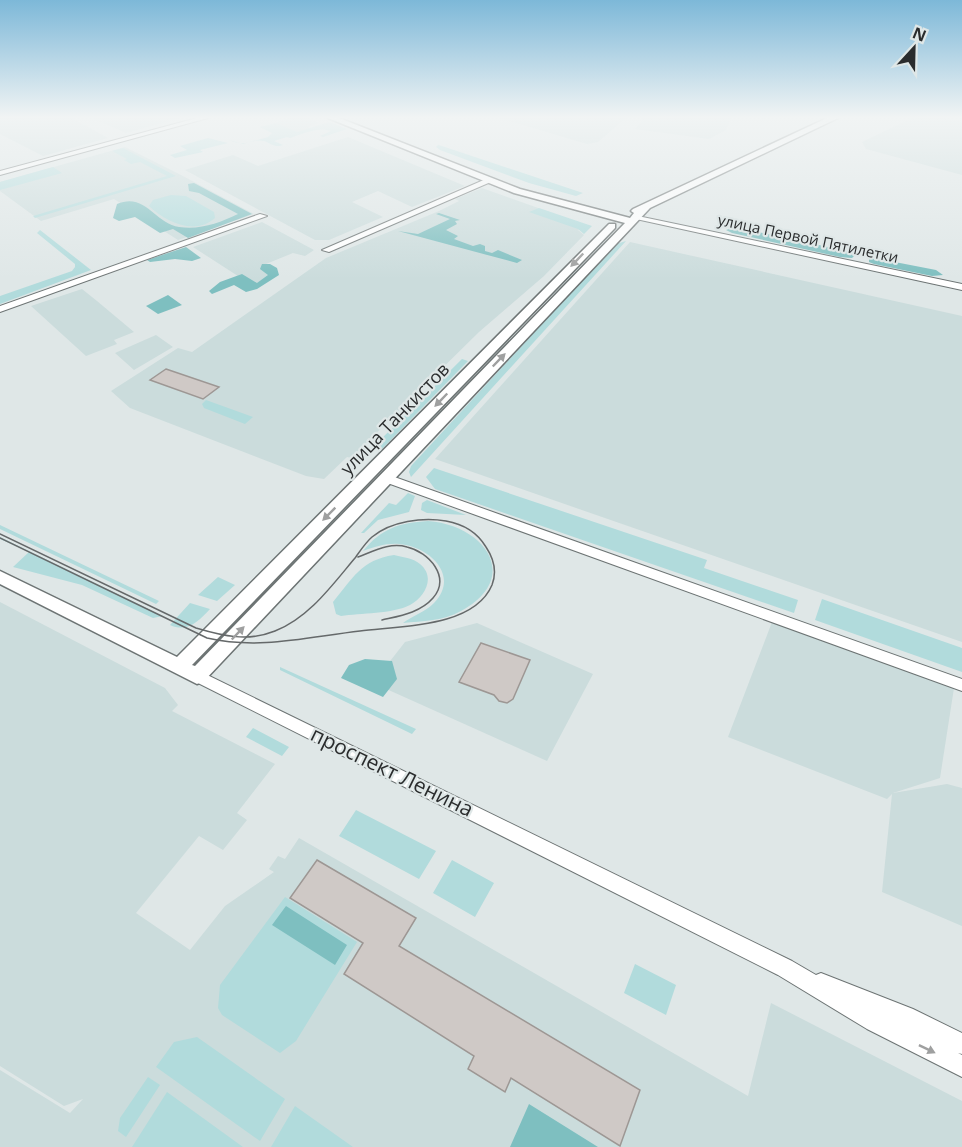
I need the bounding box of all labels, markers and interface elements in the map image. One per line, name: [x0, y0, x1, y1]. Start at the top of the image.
north arrow: [884, 18, 944, 78]
text: N: [909, 21, 930, 47]
street label: улица Первой Пятилетки: [716, 209, 900, 267]
one-way arrow: [570, 253, 584, 268]
one-way arrow: [492, 352, 506, 367]
street label: улица Танкистов: [335, 357, 454, 480]
one-way arrow: [434, 392, 448, 407]
one-way arrow: [322, 506, 336, 521]
one-way arrow: [230, 627, 244, 641]
street label: проспект Ленина: [306, 720, 478, 823]
one-way arrow: [918, 1044, 935, 1054]

